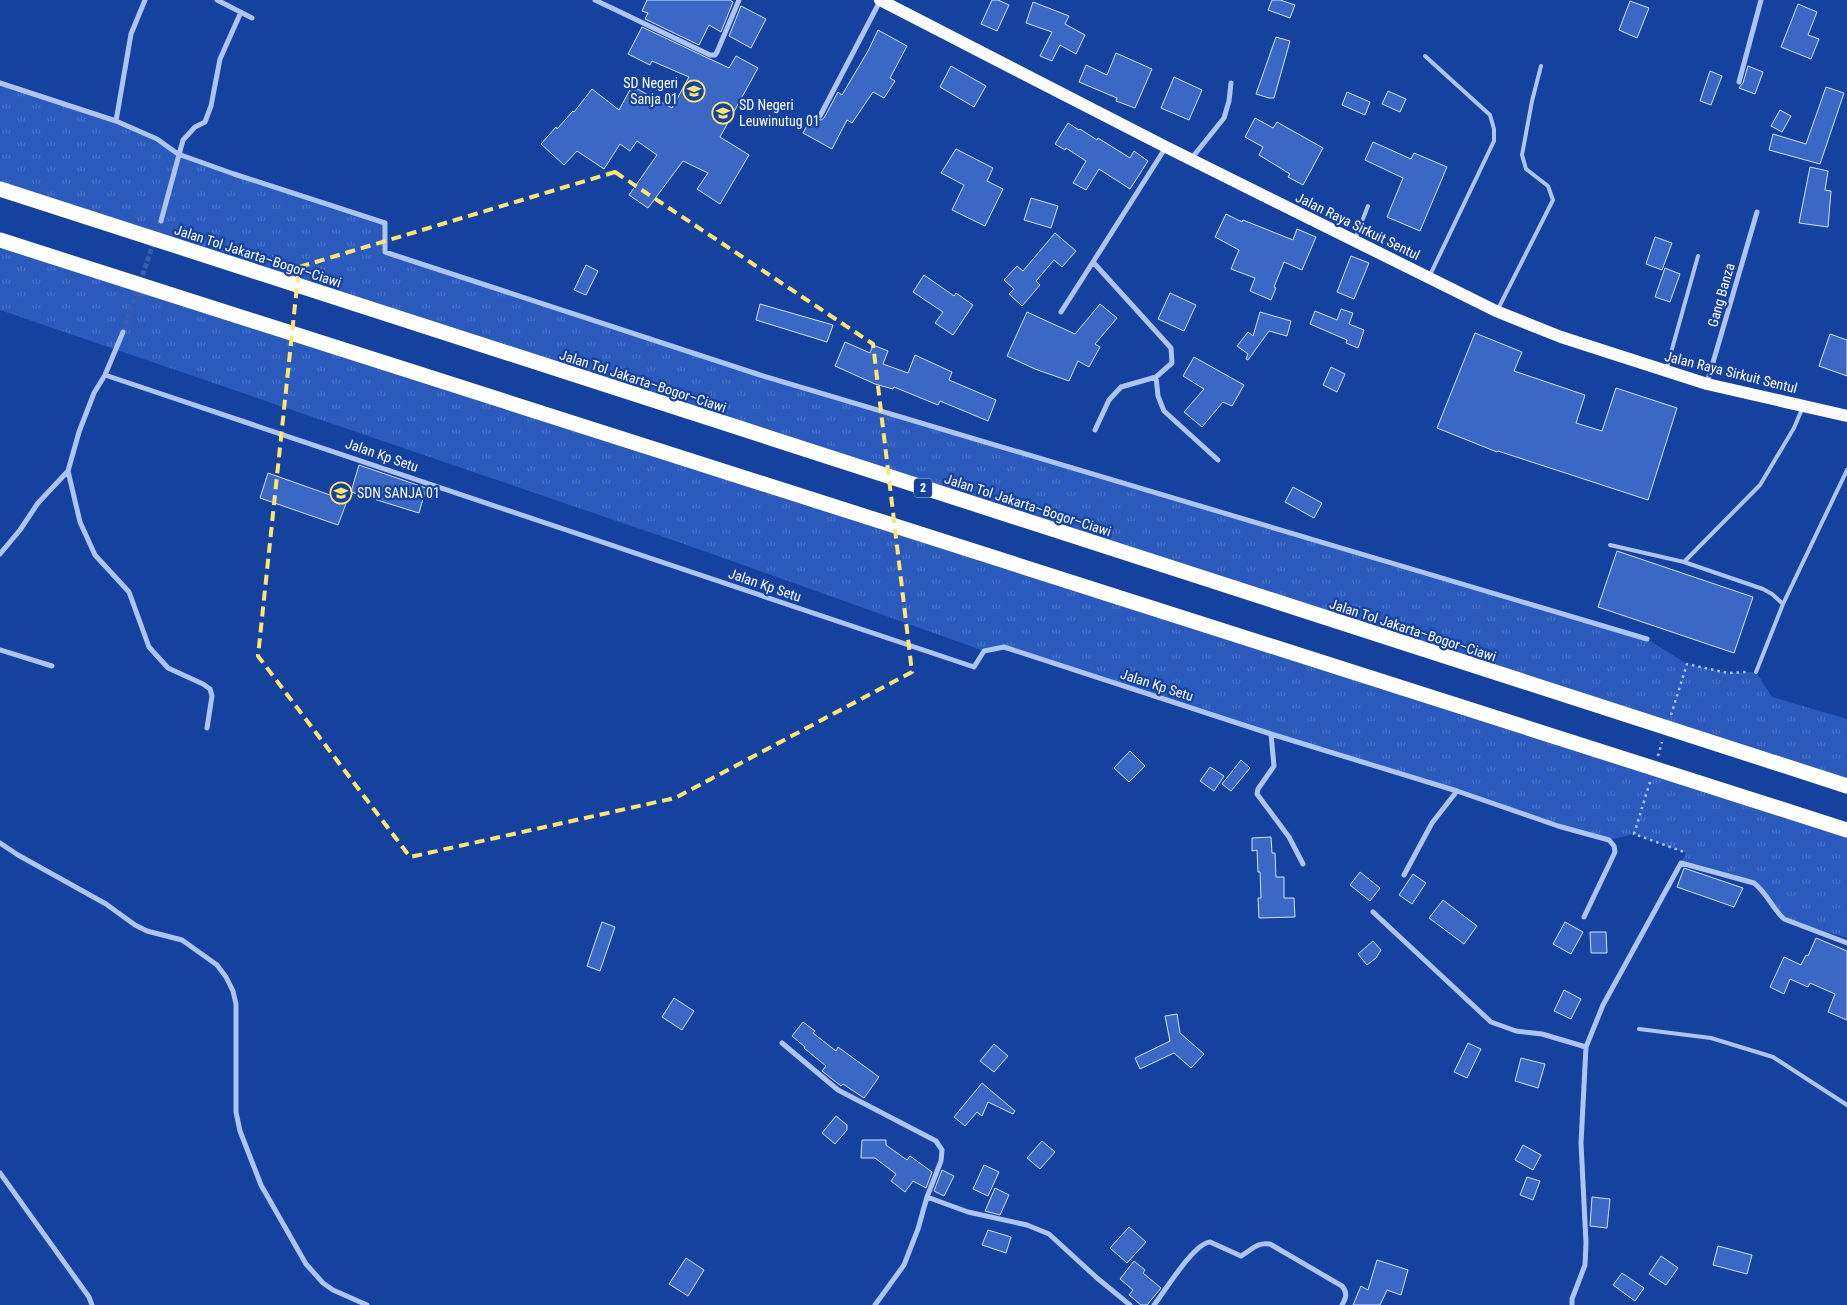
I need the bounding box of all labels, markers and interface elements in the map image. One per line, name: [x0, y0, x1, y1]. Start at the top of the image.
place label: SD Negeri Sanja 01: [623, 75, 678, 107]
school or university icon: SD Negeri Sanja 01: [682, 79, 706, 103]
place label: SD Negeri Leuwinutug 01: [739, 97, 820, 129]
school or university icon: SD Negeri Leuwinutug 01: [711, 101, 735, 125]
street label: Jalan Raya Sirkuit Sentul: [1293, 189, 1423, 263]
street label: Jalan Tol Jakarta–Bogor–Ciawi: [173, 221, 343, 291]
street label: Gang Banza: [1704, 261, 1738, 329]
street label: Jalan Tol Jakarta–Bogor–Ciawi: [558, 346, 728, 416]
street label: Jalan Raya Sirkuit Sentul: [1663, 348, 1799, 396]
street label: Jalan Kp Setu: [344, 435, 420, 475]
street label: Jalan Tol Jakarta–Bogor–Ciawi: [943, 470, 1113, 540]
road number: 2: [914, 478, 932, 498]
school or university icon: SDN SANJA 01: [329, 481, 353, 505]
place label: SDN SANJA 01: [357, 485, 440, 501]
street label: Jalan Kp Setu: [727, 565, 803, 605]
street label: Jalan Tol Jakarta–Bogor–Ciawi: [1328, 595, 1498, 665]
street label: Jalan Kp Setu: [1119, 666, 1195, 704]

